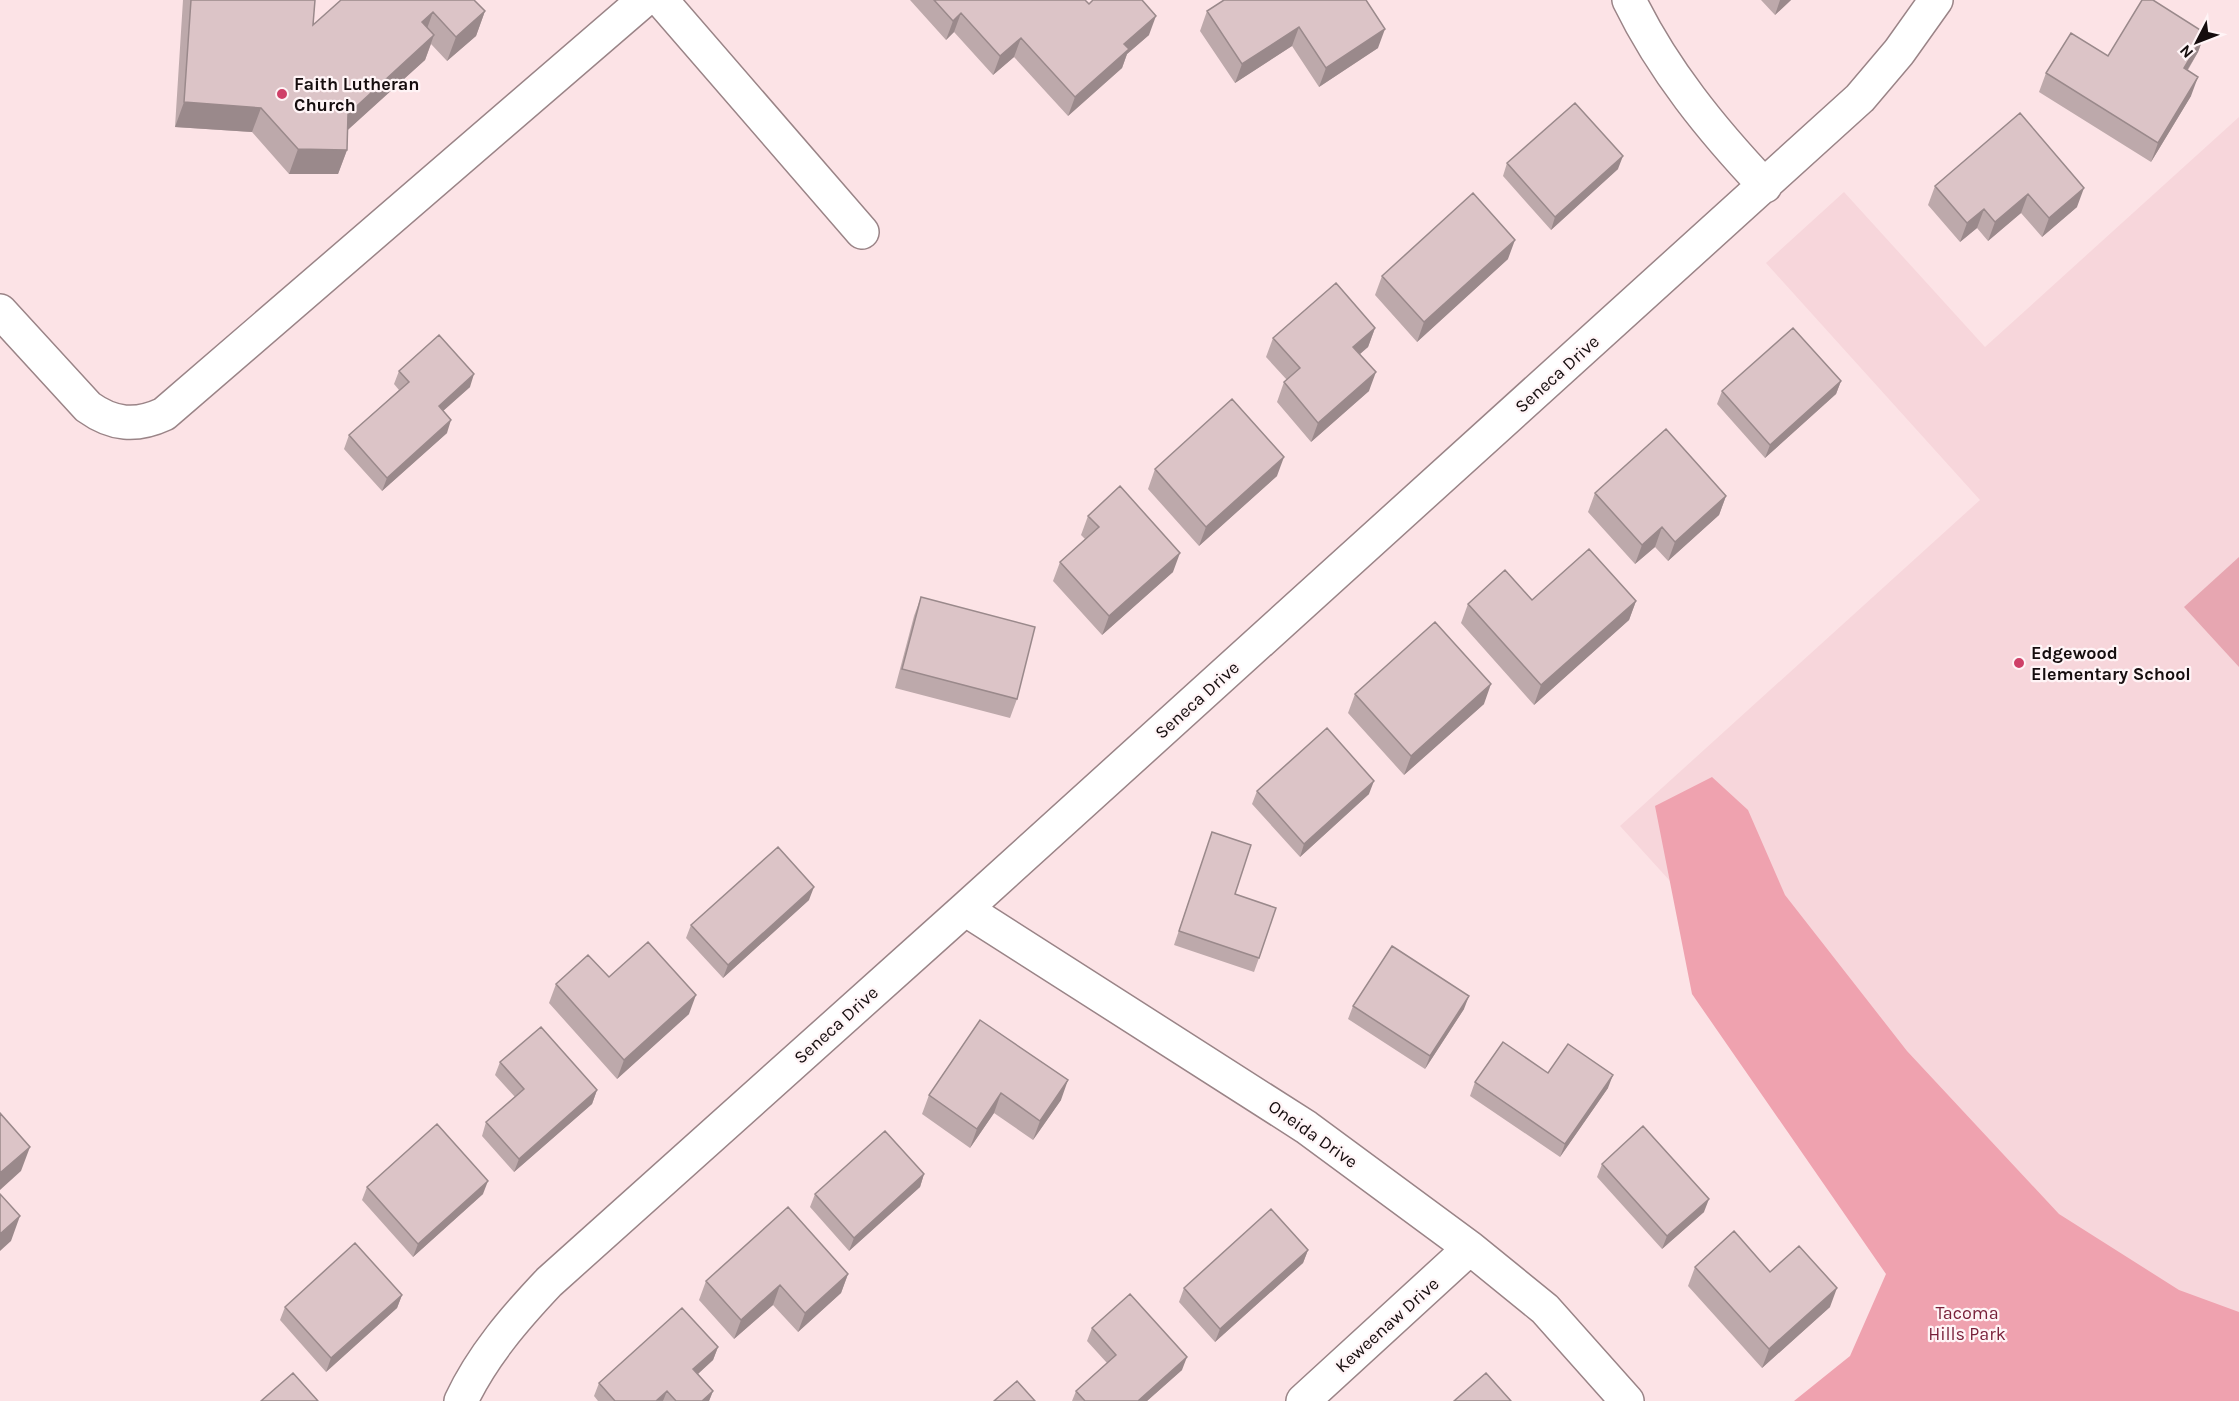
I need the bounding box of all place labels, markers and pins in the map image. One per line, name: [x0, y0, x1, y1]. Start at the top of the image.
place label: Faith Lutheran Church: [294, 73, 420, 116]
marker: Faith Lutheran Church: [275, 87, 289, 101]
place label: Edgewood Elementary School: [2031, 642, 2191, 685]
marker: Edgewood Elementary School: [2012, 656, 2026, 670]

